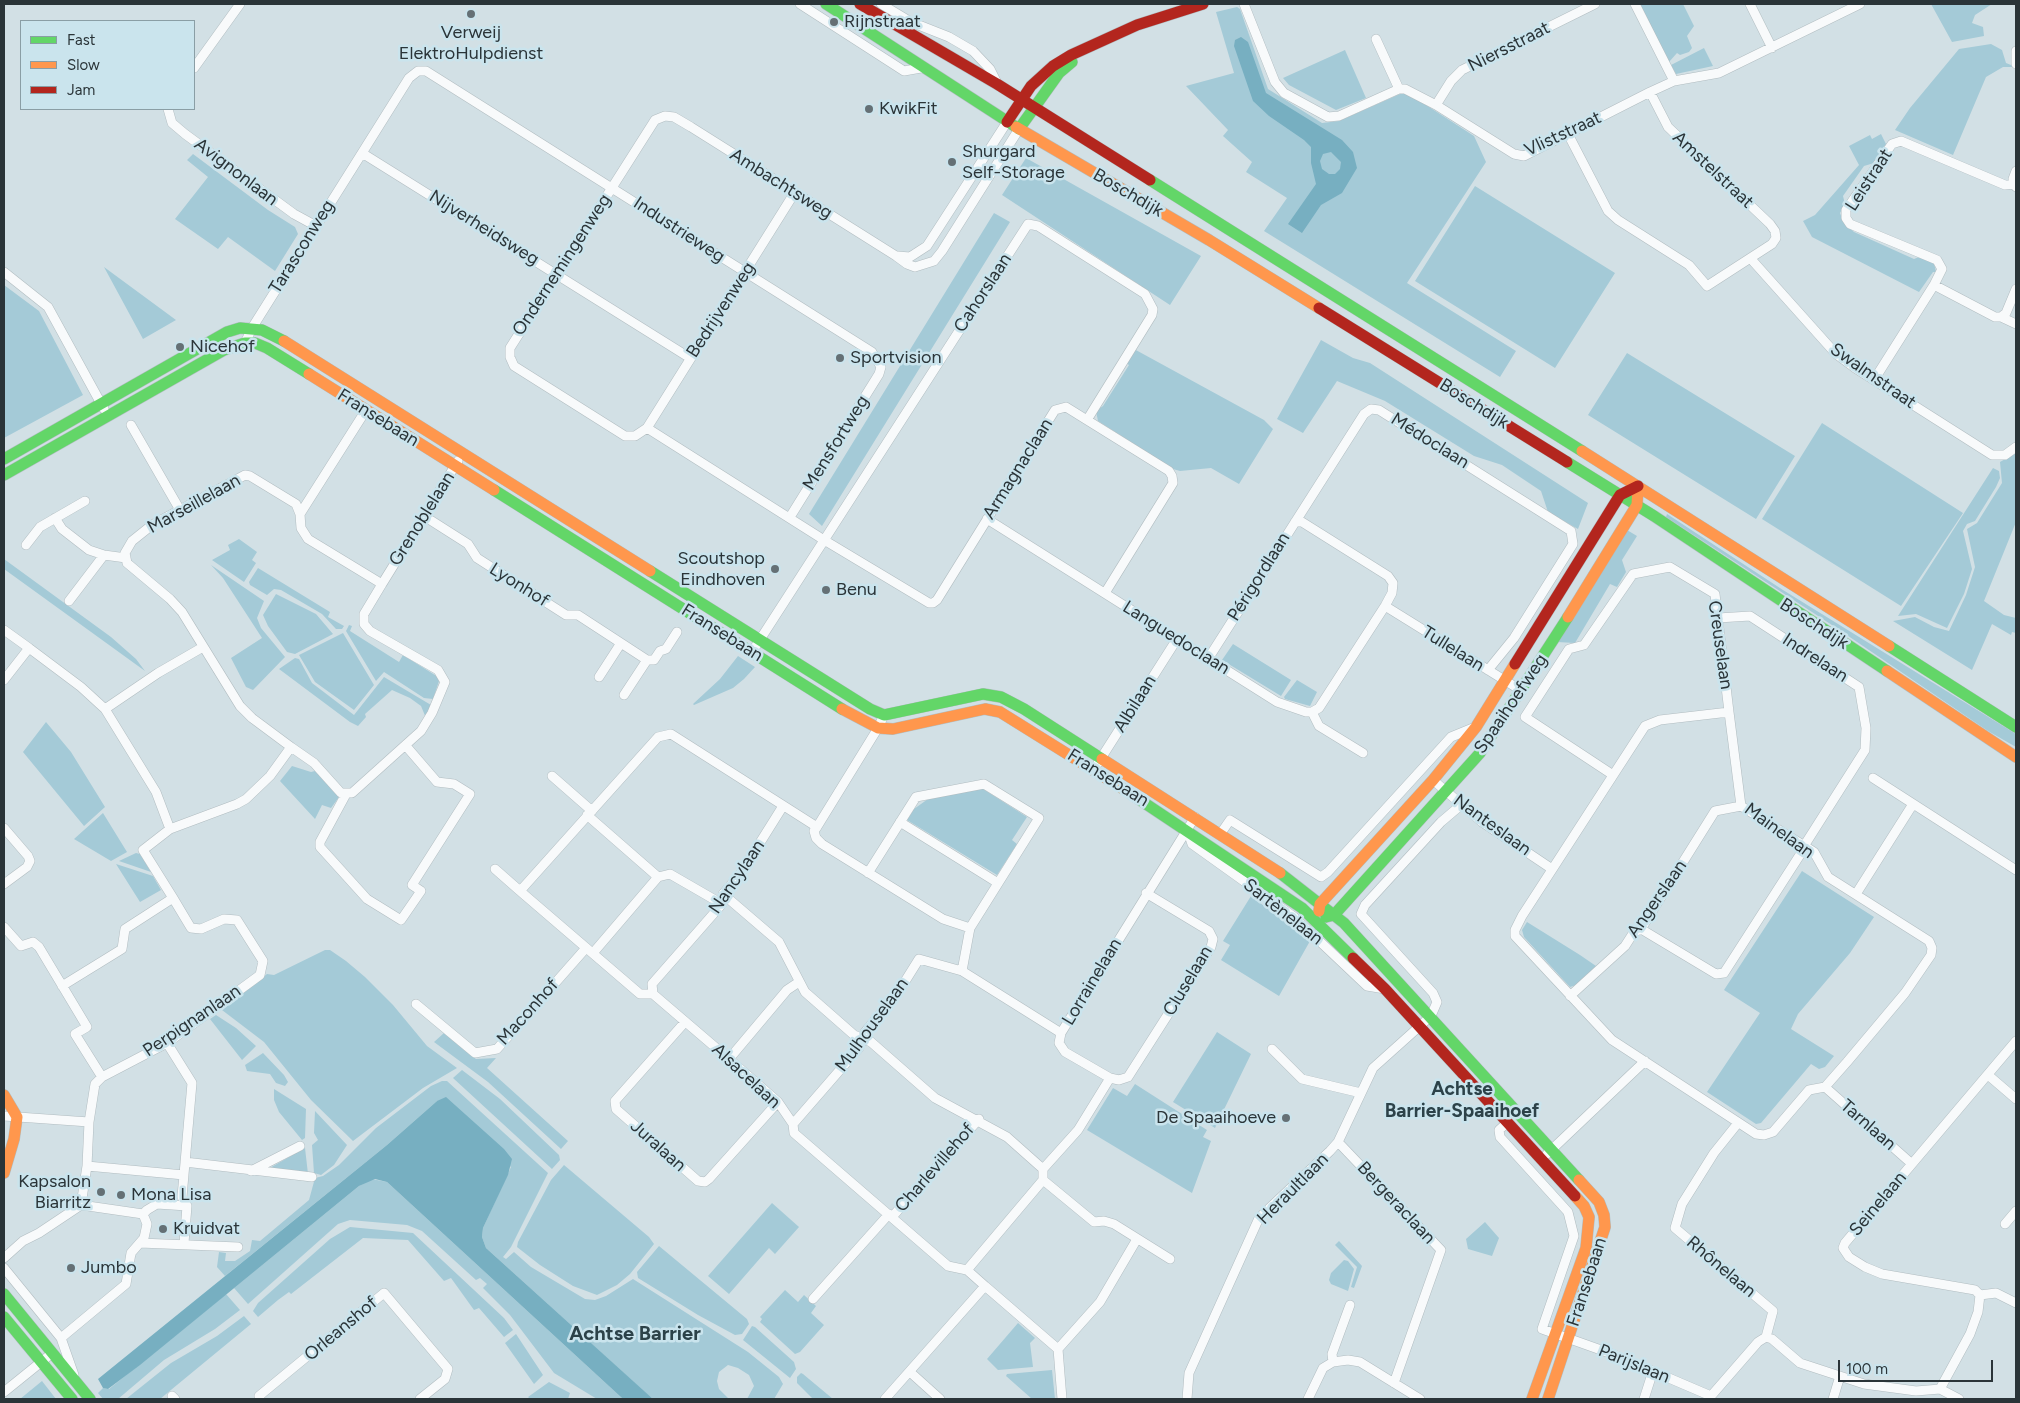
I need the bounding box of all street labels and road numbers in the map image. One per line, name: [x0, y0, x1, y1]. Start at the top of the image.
street label: Niersstraat: [1465, 17, 1553, 77]
street label: Vliststraat: [1521, 107, 1605, 161]
street label: Amstelstraat: [1668, 127, 1758, 213]
street label: Avignonlaan: [190, 134, 282, 210]
street label: Ambachtsweg: [726, 144, 836, 224]
street label: Leistraat: [1841, 145, 1897, 215]
street label: Boschdijk: [1089, 164, 1167, 222]
street label: Nijverheidsweg: [425, 186, 543, 270]
street label: Ondernemingenweg: [508, 190, 616, 340]
street label: Industrieweg: [629, 192, 729, 268]
street label: Tarasconweg: [265, 196, 339, 298]
street label: Cahorslaan: [950, 250, 1016, 336]
street label: Bedrijvenweg: [682, 258, 760, 362]
street label: Swalmstraat: [1826, 339, 1920, 413]
street label: Boschdijk: [1435, 374, 1513, 434]
street label: Fransebaan: [333, 384, 423, 452]
street label: Mensfortweg: [798, 392, 874, 494]
street label: Médoclaan: [1387, 408, 1473, 474]
street label: Armagnaclaan: [978, 415, 1058, 523]
street label: Grenoblelaan: [385, 468, 459, 570]
street label: Marseillelaan: [144, 470, 244, 538]
street label: Périgordlaan: [1223, 529, 1295, 625]
street label: Lyonhof: [485, 558, 553, 612]
street label: Boschdijk: [1775, 594, 1853, 654]
street label: Languedoclaan: [1118, 596, 1234, 680]
street label: Fransebaan: [677, 599, 767, 667]
street label: Creuselaan: [1703, 599, 1737, 691]
street label: Tullelaan: [1418, 621, 1488, 677]
street label: Indrelaan: [1778, 629, 1852, 687]
street label: Spaaihoefweg: [1470, 650, 1552, 758]
street label: Albilaan: [1109, 671, 1161, 737]
street label: Fransebaan: [1063, 744, 1153, 812]
street label: Nanteslaan: [1449, 790, 1535, 860]
street label: Mainelaan: [1740, 799, 1818, 863]
street label: Nancylaan: [704, 836, 770, 918]
street label: Angerslaan: [1622, 856, 1692, 942]
street label: Sartènelaan: [1239, 874, 1327, 950]
street label: Lorrainelaan: [1058, 935, 1126, 1029]
street label: Cluselaan: [1159, 942, 1217, 1020]
street label: Maconhof: [493, 974, 563, 1050]
street label: Mulhouselaan: [831, 974, 913, 1076]
street label: Perpignanlaan: [139, 980, 245, 1062]
street label: Alsacelaan: [707, 1039, 785, 1113]
street label: Tarnlaan: [1836, 1095, 1900, 1155]
street label: Juralaan: [626, 1116, 690, 1176]
street label: Charlevillehof: [891, 1119, 979, 1217]
street label: Heraultlaan: [1253, 1149, 1333, 1229]
street label: Bergeraclaan: [1352, 1157, 1440, 1249]
street label: Seinelaan: [1845, 1167, 1911, 1241]
street label: Rhônelaan: [1682, 1232, 1760, 1302]
street label: Fransebaan: [1563, 1235, 1611, 1329]
street label: Orleanshof: [300, 1292, 382, 1366]
street label: Parijslaan: [1595, 1340, 1673, 1388]

